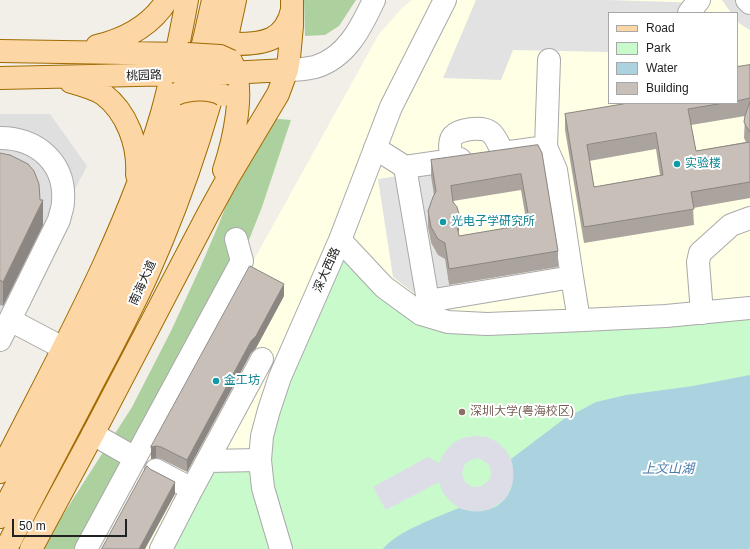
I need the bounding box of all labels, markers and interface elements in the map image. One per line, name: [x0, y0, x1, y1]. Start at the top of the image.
legend: [608, 12, 738, 104]
text: Road: [646, 21, 675, 35]
text: Park: [646, 41, 671, 55]
text: Water: [646, 61, 678, 75]
street label: 桃园路: [126, 68, 162, 84]
text: Building: [646, 81, 689, 95]
place label: 实验楼: [685, 157, 721, 171]
marker: 实验楼: [672, 159, 682, 169]
place label: 光电子学研究所: [451, 215, 535, 229]
marker: 光电子学研究所: [438, 217, 448, 227]
street label: 深大西路: [311, 245, 343, 295]
street label: 南海大道: [127, 258, 159, 308]
place label: 金工坊: [224, 374, 260, 388]
marker: 金工坊: [211, 376, 221, 386]
place label: 深圳大学(粤海校区): [470, 405, 574, 419]
marker: 深圳大学(粤海校区): [457, 407, 467, 417]
water label: 上文山湖: [642, 461, 694, 477]
scale bar: [14, 511, 129, 537]
text: 50 m: [19, 519, 46, 533]

